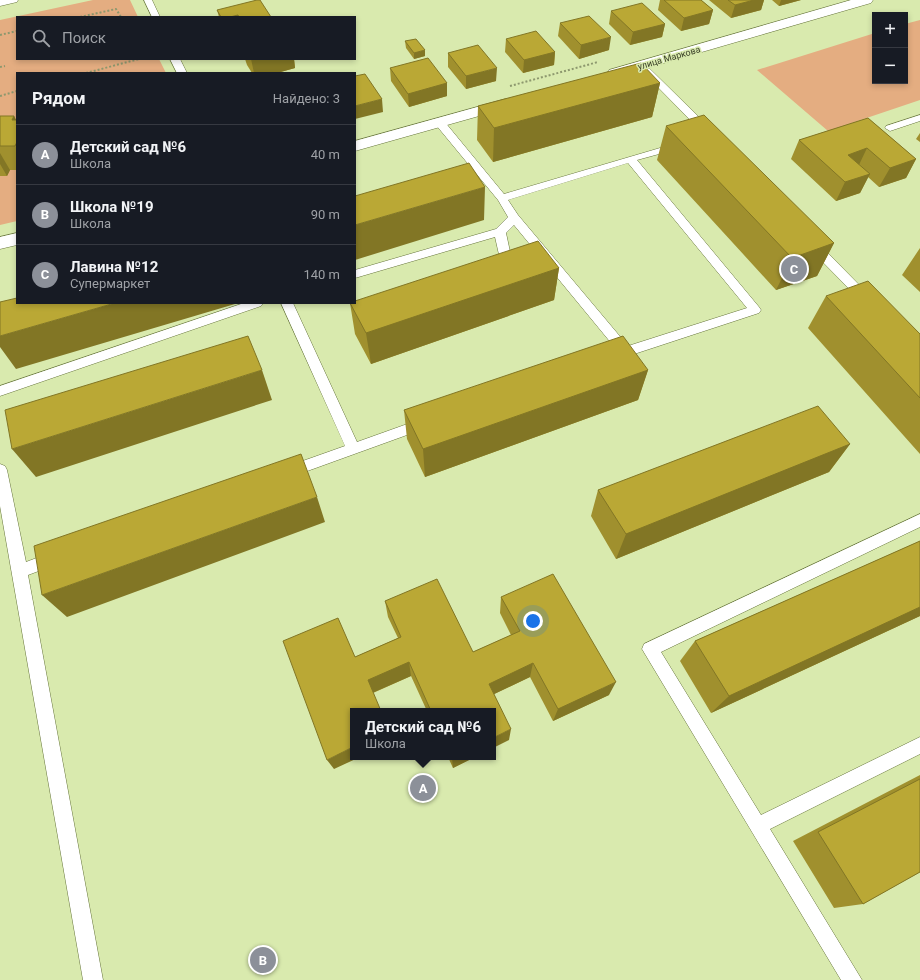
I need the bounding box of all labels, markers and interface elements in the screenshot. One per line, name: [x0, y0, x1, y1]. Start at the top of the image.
map controls: [872, 12, 908, 84]
button: +: [872, 12, 908, 48]
search box: [16, 16, 356, 60]
icon: search: [30, 27, 52, 49]
text: Поиск: [62, 29, 106, 47]
street label: улица Маркова: [637, 44, 702, 72]
button: −: [872, 48, 908, 84]
text: Рядом: [32, 88, 86, 108]
text: Найдено: 3: [273, 91, 340, 106]
text: Детский сад №6: [70, 138, 186, 156]
text: A: [41, 147, 49, 162]
text: 40 m: [311, 147, 340, 162]
text: Школа: [70, 156, 111, 171]
text: Школа №19: [70, 198, 154, 216]
text: B: [41, 207, 49, 222]
text: 90 m: [311, 207, 340, 222]
text: Школа: [70, 216, 111, 231]
pin: C: [781, 254, 807, 284]
text: Лавина №12: [70, 258, 158, 276]
text: C: [41, 267, 49, 282]
text: 140 m: [303, 267, 340, 282]
text: Супермаркет: [70, 276, 150, 291]
your location: [523, 611, 543, 631]
popup: [350, 708, 496, 760]
text: Детский сад №6: [365, 718, 481, 736]
text: Школа: [365, 736, 406, 751]
pin: A: [410, 773, 436, 803]
pin: B: [250, 945, 276, 975]

